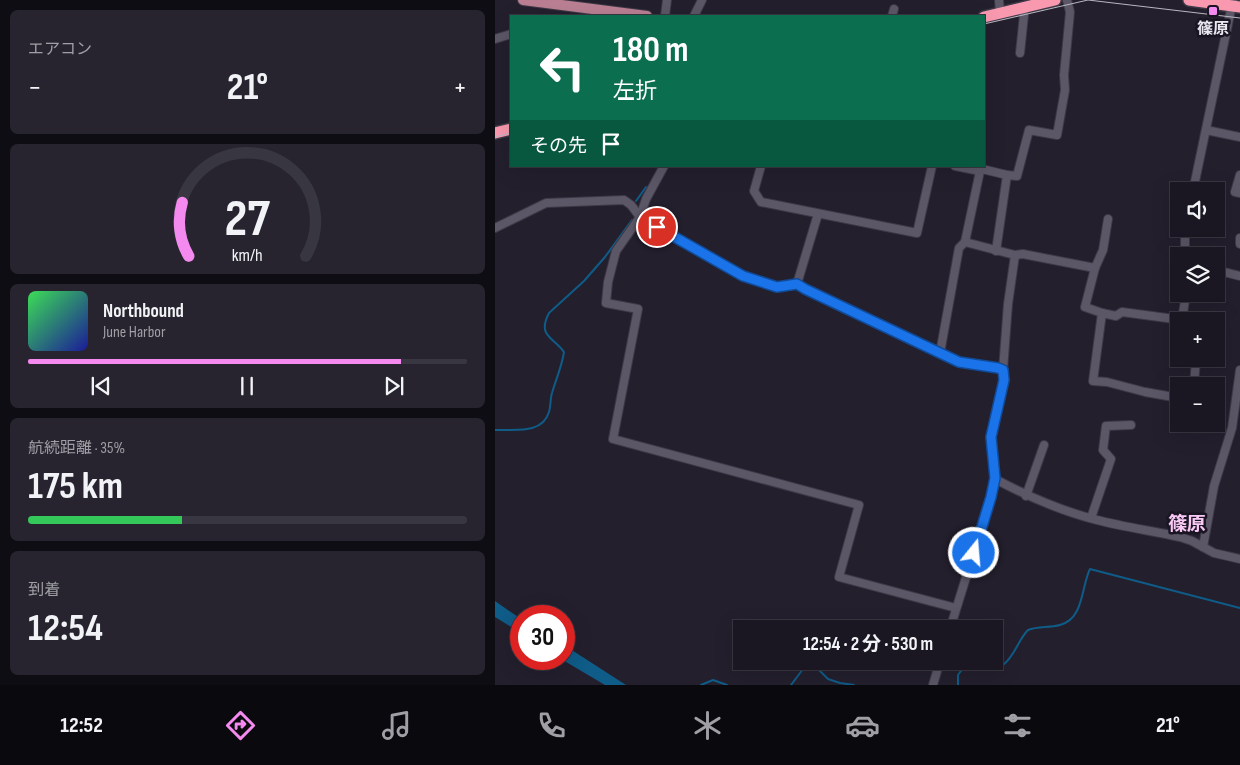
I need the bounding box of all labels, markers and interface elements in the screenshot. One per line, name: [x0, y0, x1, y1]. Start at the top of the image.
marker: 篠原: [1207, 5, 1219, 17]
place label: 篠原: [1197, 20, 1229, 39]
text: 180 m: [613, 29, 689, 72]
icon: left: [530, 35, 595, 100]
text: エアコン: [28, 40, 92, 59]
text: 21°: [227, 65, 268, 110]
text: −: [28, 71, 42, 104]
text: +: [453, 71, 467, 104]
text: 左折: [613, 78, 657, 105]
icon: arrive: [597, 130, 625, 158]
text: その先: [530, 135, 587, 158]
map controls: [1170, 182, 1225, 432]
button: sound: [1170, 182, 1225, 237]
text: 27: [225, 188, 271, 251]
pin: [636, 206, 678, 248]
icon: arrive: [643, 213, 671, 241]
text: km/h: [232, 245, 263, 266]
button: layers: [1170, 247, 1225, 302]
text: Northbound: [103, 300, 184, 323]
button: +: [1170, 312, 1225, 367]
text: June Harbor: [103, 323, 166, 342]
icon: previous: [87, 372, 115, 400]
icon: pause: [233, 372, 261, 400]
icon: next: [380, 372, 408, 400]
button: −: [1170, 377, 1225, 432]
text: 航続距離 · 35%: [28, 439, 125, 458]
text: 175 km: [28, 464, 123, 509]
district label: 篠原: [1168, 513, 1206, 536]
position arrow: [947, 526, 999, 578]
text: 到着: [28, 581, 60, 600]
speed limit sign: 30: [510, 605, 575, 670]
text: 12:54: [28, 606, 103, 651]
text: 12:54 · 2 分 · 530 m: [803, 633, 933, 656]
icon: directions: [223, 708, 258, 743]
icon: music: [379, 708, 414, 743]
icon: phone: [534, 708, 569, 743]
icon: climate: [690, 708, 725, 743]
icon: car: [845, 708, 880, 743]
icon: filters: [1000, 708, 1035, 743]
text: 12:52: [60, 712, 103, 739]
text: 21°: [1156, 712, 1180, 739]

